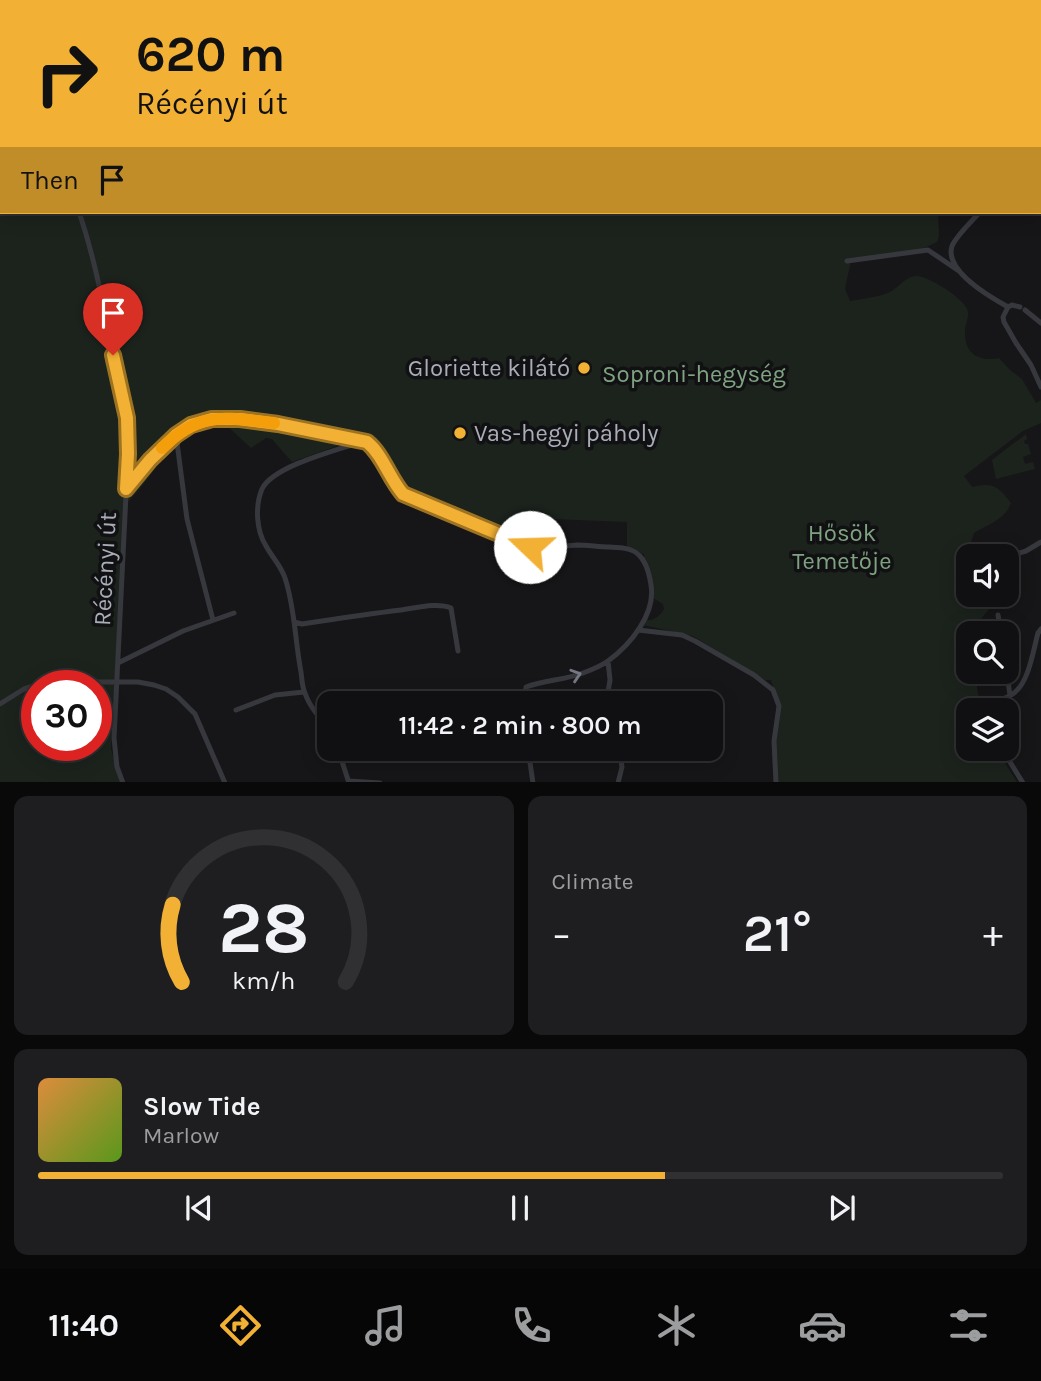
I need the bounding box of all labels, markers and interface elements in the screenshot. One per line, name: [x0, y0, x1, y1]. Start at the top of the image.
text: 620 m: [136, 26, 285, 83]
icon: right: [21, 28, 112, 119]
text: Récényi út: [136, 85, 288, 122]
icon: arrive: [93, 161, 131, 199]
text: Then: [21, 165, 79, 196]
pin: [83, 283, 143, 355]
icon: arrive: [94, 294, 132, 332]
place label: Gloriette kilátó: [408, 354, 570, 382]
marker: Gloriette kilátó: [576, 360, 592, 376]
park label: Soproni-hegység: [602, 360, 786, 388]
place label: Vas-hegyi páholy: [474, 419, 658, 447]
marker: Vas-hegyi páholy: [452, 425, 468, 441]
position arrow: [493, 510, 567, 584]
street label: Récényi út: [88, 511, 122, 627]
park label: Hősök Temetője: [792, 519, 892, 575]
map controls: [956, 544, 1019, 761]
button: sound: [956, 544, 1019, 607]
button: search: [956, 621, 1019, 684]
one-way arrow: [569, 669, 581, 683]
speed limit sign: 30: [21, 670, 112, 761]
button: layers: [956, 698, 1019, 761]
text: 11:42 · 2 min · 800 m: [398, 710, 642, 741]
text: Climate: [552, 868, 634, 895]
text: 28: [218, 885, 309, 970]
text: 21°: [743, 903, 812, 964]
text: −: [552, 912, 571, 957]
text: +: [983, 912, 1003, 957]
text: km/h: [232, 965, 295, 994]
text: Slow Tide: [143, 1091, 261, 1122]
text: Marlow: [143, 1122, 219, 1149]
icon: previous: [180, 1189, 218, 1227]
icon: pause: [501, 1189, 539, 1227]
icon: next: [823, 1189, 861, 1227]
icon: directions: [216, 1301, 265, 1350]
icon: music: [361, 1301, 410, 1350]
icon: phone: [507, 1301, 556, 1350]
icon: climate: [652, 1301, 701, 1350]
icon: car: [798, 1301, 847, 1350]
icon: filters: [944, 1301, 993, 1350]
text: 11:40: [48, 1307, 119, 1344]

